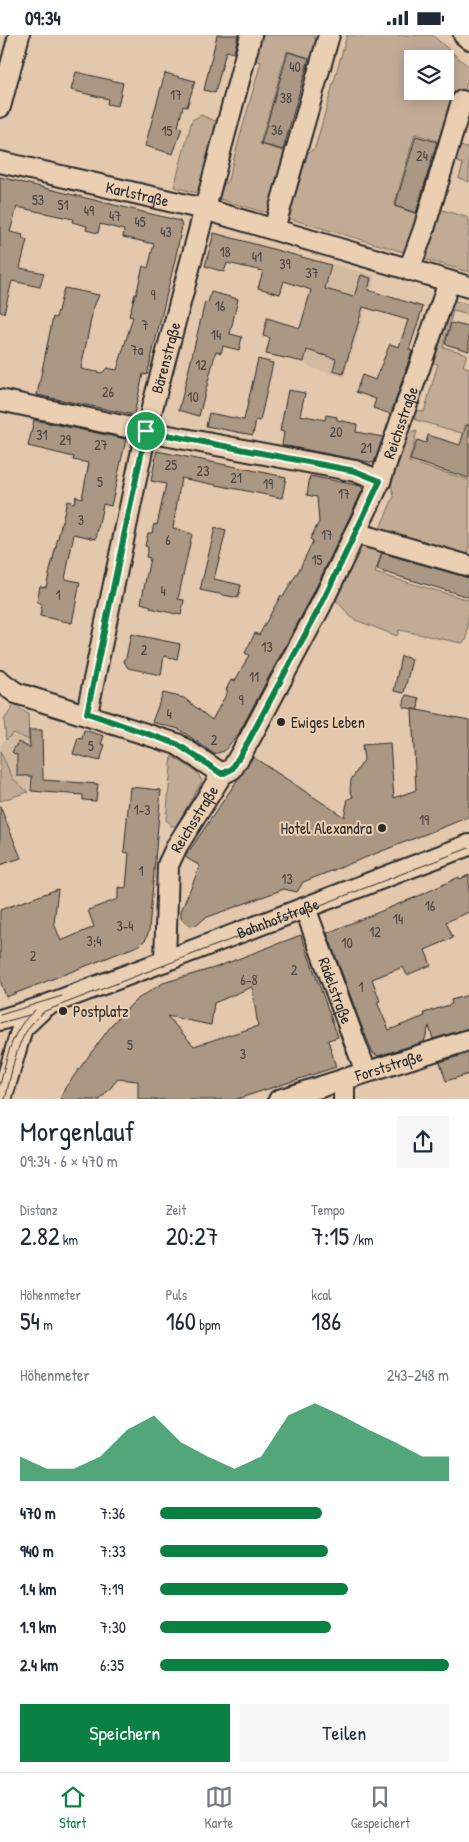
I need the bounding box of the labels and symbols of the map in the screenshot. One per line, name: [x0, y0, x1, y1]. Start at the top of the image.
house number: 40: [289, 57, 301, 76]
house number: 17: [170, 85, 182, 104]
house number: 38: [280, 88, 292, 107]
house number: 36: [271, 120, 283, 139]
house number: 15: [161, 121, 173, 140]
house number: 24: [416, 146, 428, 165]
street label: Karlstraße: [104, 176, 172, 212]
house number: 53: [32, 190, 44, 209]
house number: 51: [57, 195, 69, 214]
house number: 49: [84, 201, 94, 220]
house number: 47: [109, 206, 121, 225]
house number: 45: [134, 212, 146, 231]
house number: 43: [160, 222, 172, 241]
house number: 18: [219, 242, 231, 261]
house number: 41: [252, 247, 262, 266]
house number: 39: [279, 254, 291, 273]
house number: 37: [305, 263, 319, 282]
house number: 9: [150, 285, 156, 304]
house number: 16: [215, 296, 226, 315]
house number: 7: [142, 315, 149, 334]
street label: Bärenstraße: [145, 319, 186, 396]
house number: 14: [211, 325, 221, 344]
house number: 7a: [131, 340, 144, 359]
house number: 12: [195, 355, 207, 374]
house number: 26: [102, 382, 114, 401]
street label: Reichsstraße: [378, 383, 423, 462]
house number: 10: [187, 387, 199, 406]
pin: [125, 410, 167, 452]
house number: 20: [330, 422, 342, 441]
house number: 31: [36, 425, 48, 444]
house number: 29: [59, 430, 71, 449]
house number: 27: [94, 435, 108, 454]
house number: 21: [360, 438, 372, 457]
house number: 25: [165, 455, 177, 474]
house number: 23: [197, 461, 209, 480]
house number: 21: [230, 468, 242, 487]
house number: 5: [97, 472, 103, 491]
house number: 19: [263, 474, 273, 493]
house number: 17: [338, 484, 350, 503]
house number: 3: [78, 510, 84, 529]
house number: 17: [321, 525, 333, 544]
house number: 6: [165, 530, 171, 549]
house number: 15: [311, 550, 323, 569]
house number: 4: [160, 581, 166, 600]
house number: 1: [55, 585, 61, 604]
house number: 13: [261, 637, 273, 656]
house number: 2: [141, 640, 148, 659]
house number: 11: [249, 667, 259, 686]
house number: 9: [238, 690, 244, 709]
house number: 4: [166, 704, 172, 723]
place label: Ewiges Leben: [291, 711, 365, 733]
marker: Ewiges Leben: [275, 716, 287, 728]
house number: 2: [211, 730, 218, 749]
house number: 5: [88, 736, 94, 755]
street label: Reichsstraße: [165, 781, 224, 856]
house number: 1-3: [133, 800, 151, 819]
house number: 19: [419, 810, 429, 829]
place label: Hotel Alexandra: [280, 817, 372, 839]
marker: Hotel Alexandra: [376, 822, 388, 834]
house number: 1: [138, 861, 144, 880]
house number: 13: [281, 869, 293, 888]
street label: Bahnhofstraße: [234, 892, 323, 944]
house number: 16: [425, 896, 436, 915]
house number: 14: [393, 909, 403, 928]
house number: 3-4: [116, 916, 134, 935]
house number: 12: [369, 922, 381, 941]
house number: 3;4: [87, 931, 101, 950]
house number: 10: [341, 933, 353, 952]
house number: 2: [30, 946, 37, 965]
street label: Rädelstraße: [313, 954, 358, 1027]
house number: 2: [291, 960, 298, 979]
house number: 6-8: [240, 970, 258, 989]
house number: 1: [358, 977, 364, 996]
place label: Postplatz: [73, 1000, 129, 1022]
marker: Postplatz: [57, 1005, 69, 1017]
house number: 5: [127, 1035, 133, 1054]
house number: 3: [240, 1044, 246, 1063]
street label: Forststraße: [351, 1044, 426, 1087]

